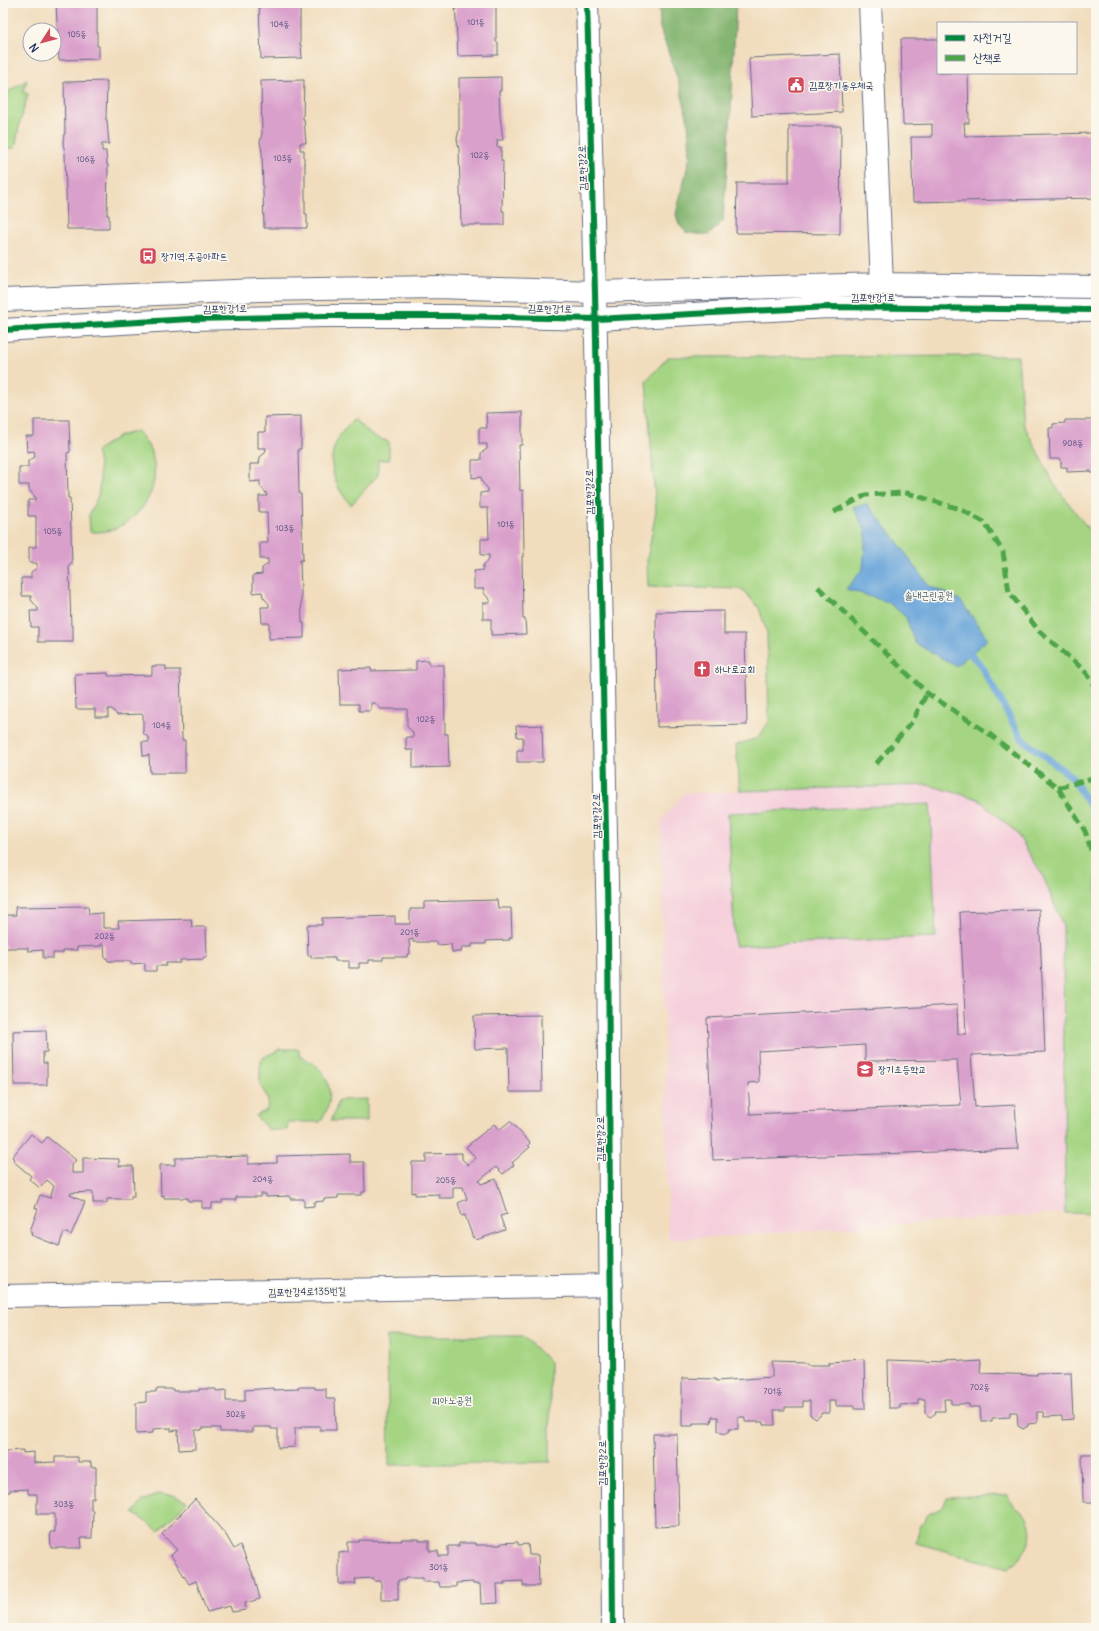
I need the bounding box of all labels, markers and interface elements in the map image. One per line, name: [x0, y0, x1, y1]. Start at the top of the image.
house number: 101동: [467, 17, 485, 27]
house number: 104동: [270, 19, 290, 29]
north arrow: [22, 22, 62, 62]
legend: [937, 22, 1077, 74]
house number: 105동: [67, 29, 87, 39]
text: 자전거길: [973, 30, 1012, 45]
text: N: [26, 41, 42, 55]
text: 산책로: [973, 50, 1002, 65]
public building icon: 김포장기동우체국: [786, 75, 806, 95]
place label: 김포장기동우체국: [809, 79, 873, 92]
street label: 김포한강2로: [575, 145, 590, 191]
house number: 102동: [470, 150, 490, 160]
house number: 103동: [273, 153, 293, 163]
house number: 106동: [76, 154, 96, 164]
bus stop icon: 장기역.주공아파트: [138, 246, 158, 266]
place label: 장기역.주공아파트: [161, 250, 227, 263]
street label: 김포한강1로: [851, 291, 895, 304]
street label: 김포한강1로: [203, 302, 247, 315]
street label: 김포한강1로: [528, 302, 572, 315]
house number: 908동: [1063, 438, 1083, 448]
street label: 김포한강2로: [583, 469, 596, 515]
house number: 101동: [497, 519, 515, 529]
house number: 103동: [275, 523, 295, 533]
house number: 105동: [43, 526, 63, 536]
park label: 솔내근린공원: [905, 589, 953, 602]
church icon: 하나로교회: [692, 659, 712, 679]
place label: 하나로교회: [715, 663, 755, 676]
house number: 102동: [416, 714, 436, 724]
house number: 104동: [152, 720, 172, 730]
street label: 김포한강2로: [590, 793, 603, 839]
house number: 201동: [400, 927, 420, 937]
house number: 202동: [95, 931, 115, 941]
school or university icon: 장기초등학교: [855, 1059, 875, 1079]
place label: 장기초등학교: [878, 1063, 926, 1076]
street label: 김포한강2로: [594, 1116, 607, 1162]
house number: 204동: [253, 1174, 273, 1184]
house number: 205동: [436, 1175, 456, 1185]
street label: 김포한강4로135번길: [268, 1284, 346, 1299]
house number: 702동: [970, 1382, 990, 1392]
house number: 701동: [764, 1386, 782, 1396]
park label: 피아노공원: [432, 1394, 472, 1407]
house number: 302동: [226, 1409, 246, 1419]
street label: 김포한강2로: [596, 1440, 609, 1486]
house number: 303동: [54, 1499, 74, 1509]
house number: 301동: [429, 1562, 449, 1572]

